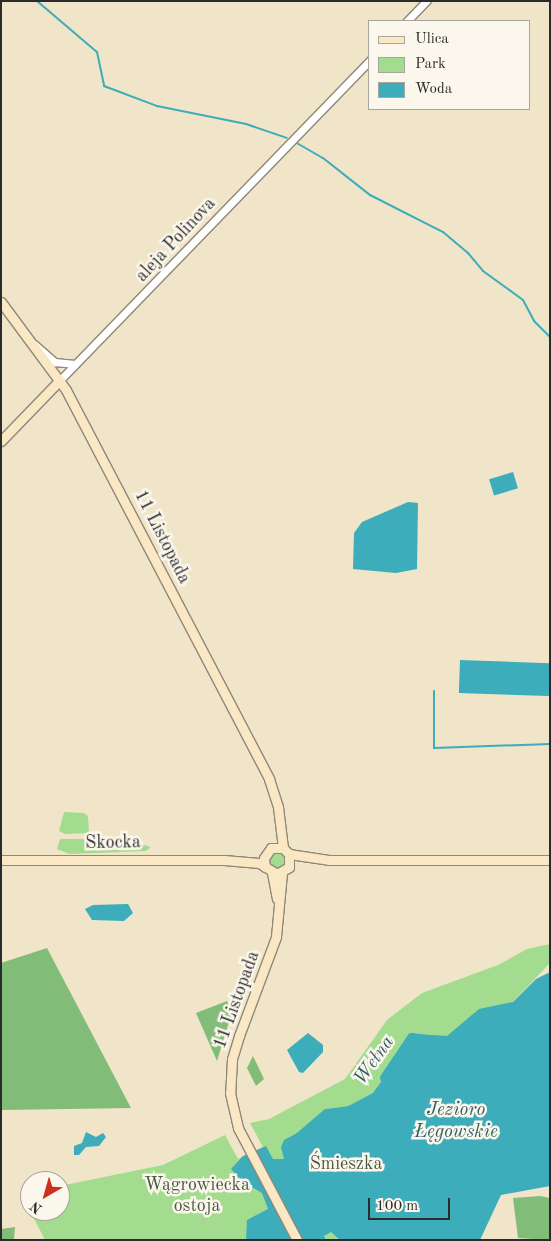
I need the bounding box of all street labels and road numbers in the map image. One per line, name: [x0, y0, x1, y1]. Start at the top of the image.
street label: aleja Polinova: [131, 193, 221, 287]
street label: 11 Listopada: [129, 486, 195, 588]
street label: Skocka: [85, 832, 141, 854]
street label: 11 Listopada: [209, 948, 265, 1052]

